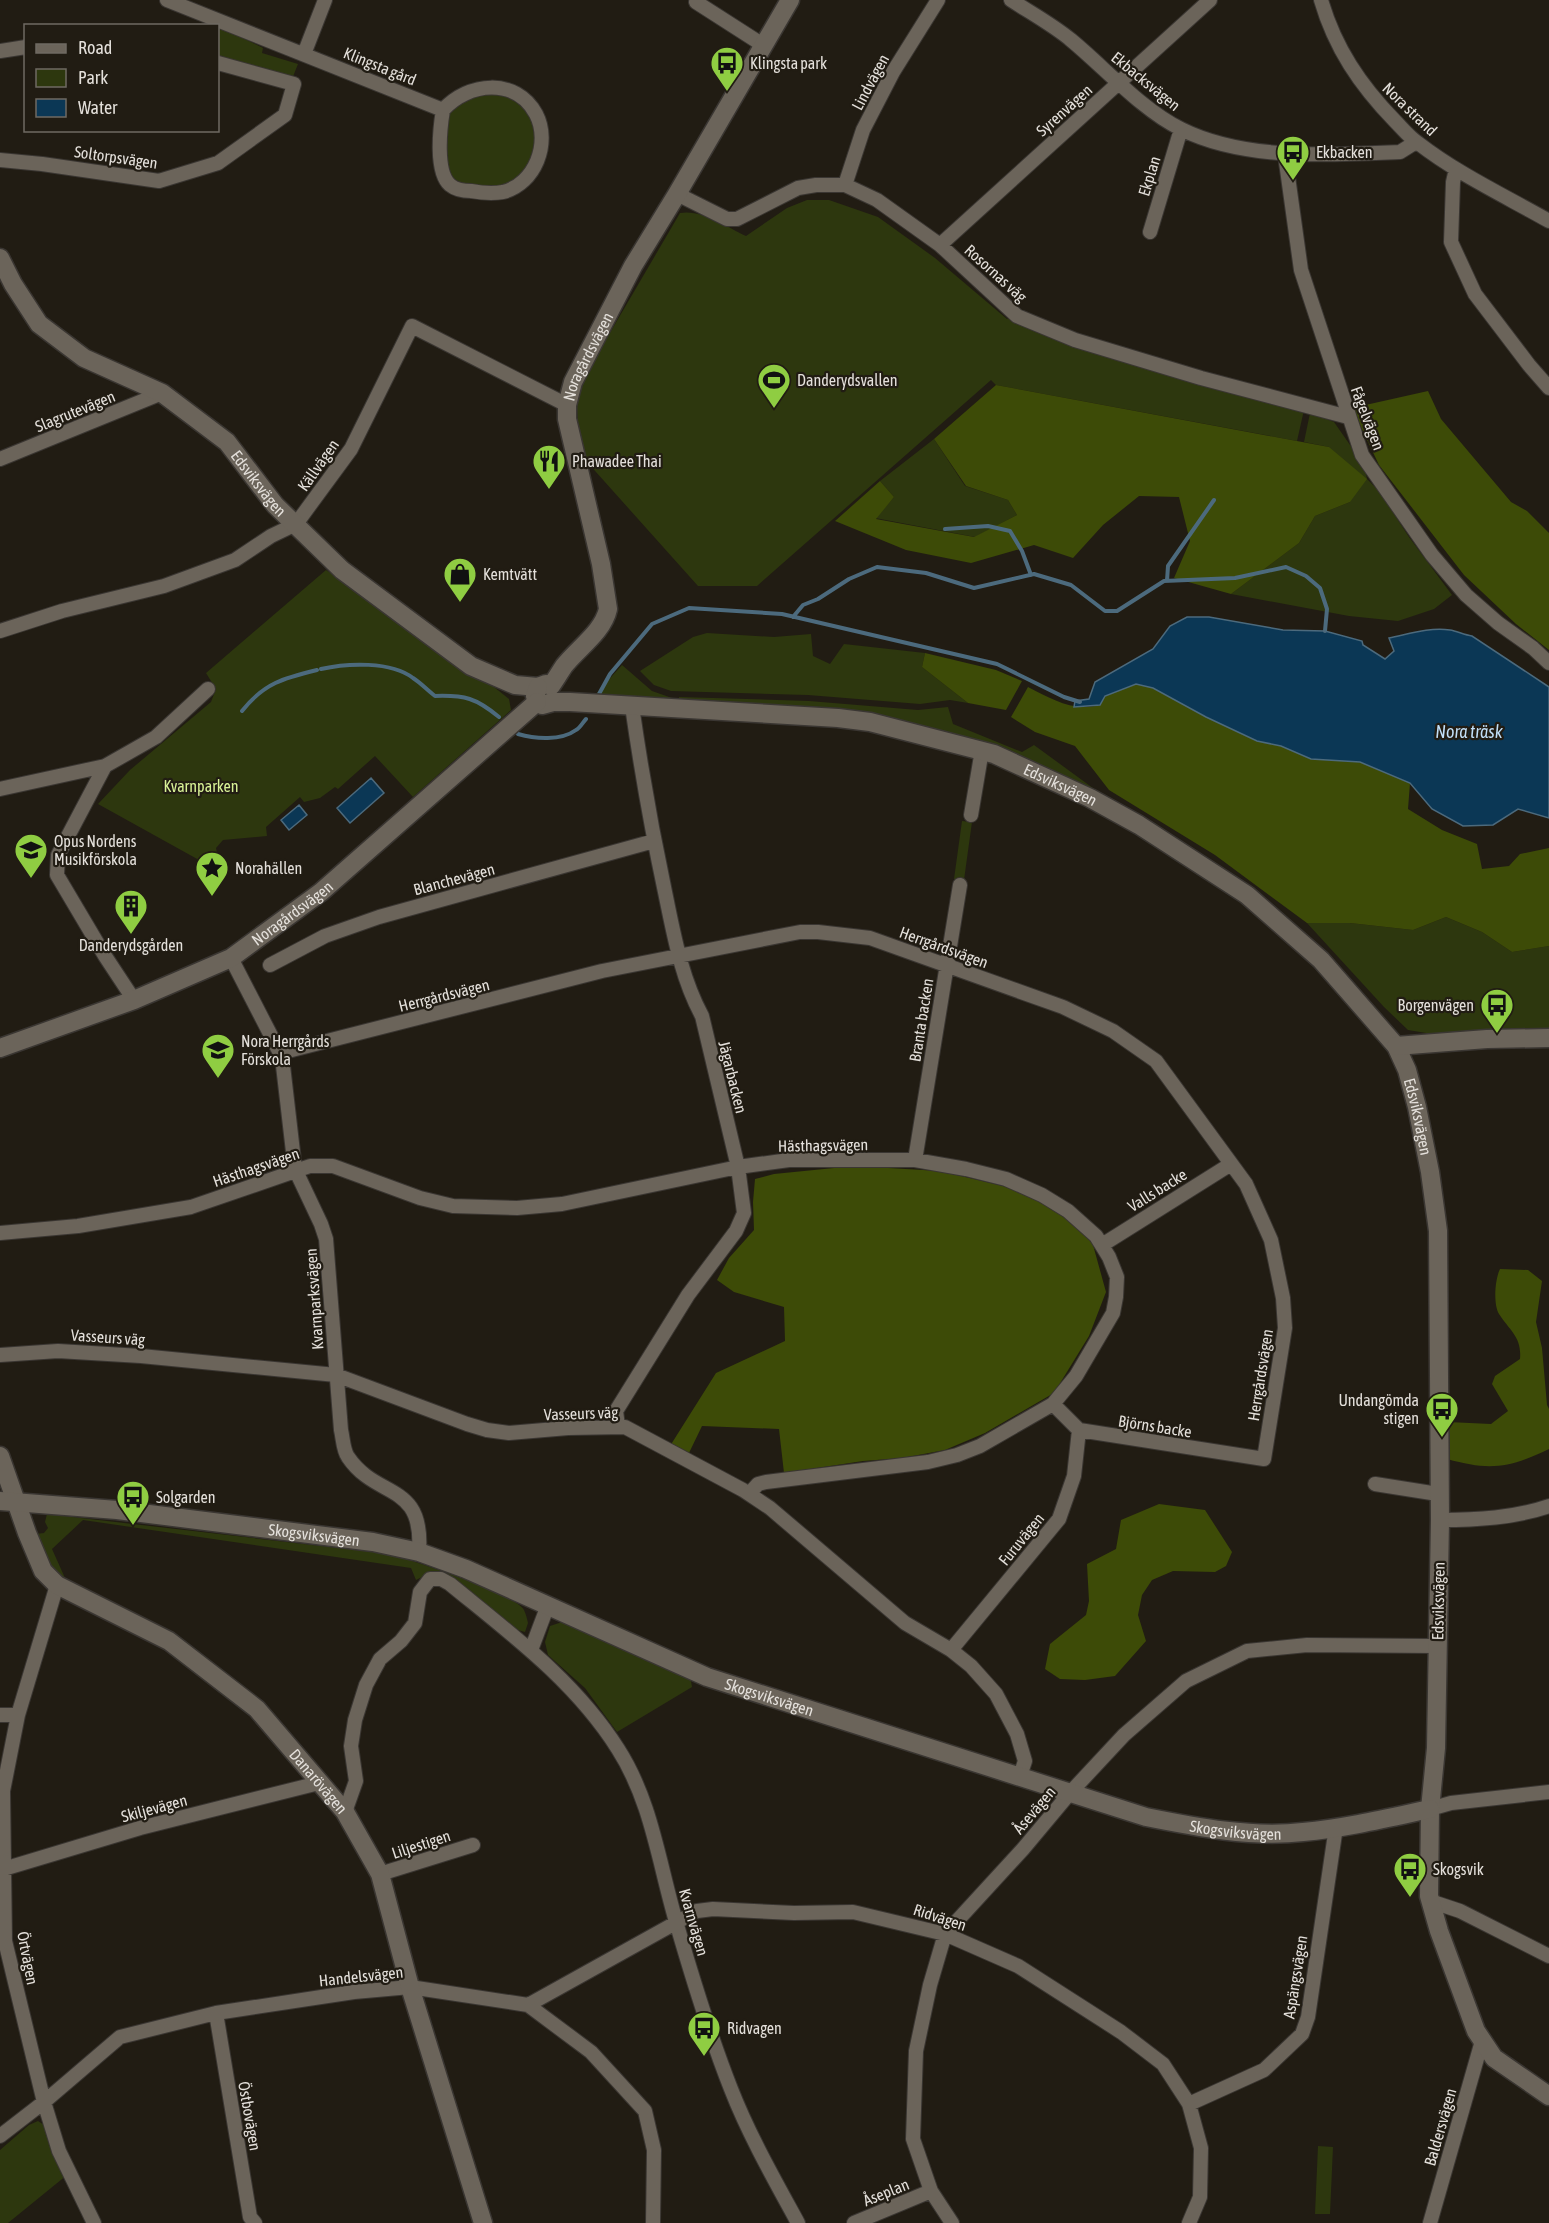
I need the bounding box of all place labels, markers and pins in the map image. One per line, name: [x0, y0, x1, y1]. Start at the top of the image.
bus stop icon: Klingsta park: [709, 45, 745, 92]
place label: Klingsta park: [750, 54, 827, 73]
bus stop icon: Ekbacken: [1275, 134, 1311, 181]
place label: Ekbacken: [1316, 143, 1373, 161]
sports icon: Danderydsvallen: [756, 362, 792, 409]
place label: Danderydsvallen: [797, 371, 898, 390]
restaurant icon: Phawadee Thai: [531, 443, 567, 490]
place label: Phawadee Thai: [572, 452, 662, 470]
shop icon: Kemtvätt: [442, 556, 478, 603]
place label: Kemtvätt: [483, 565, 537, 583]
school or university icon: Opus Nordens Musikförskola: [13, 832, 49, 879]
place label: Opus Nordens Musikförskola: [54, 832, 137, 868]
place icon: Norahällen: [194, 850, 230, 897]
place label: Norahällen: [235, 859, 302, 877]
building icon: Danderydsgården: [113, 888, 149, 935]
place label: Danderydsgården: [79, 936, 183, 955]
bus stop icon: Borgenvägen: [1479, 987, 1515, 1034]
place label: Borgenvägen: [1398, 996, 1474, 1015]
school or university icon: Nora Herrgårds Förskola: [200, 1032, 236, 1079]
place label: Nora Herrgårds Förskola: [241, 1032, 330, 1068]
place label: Undangömda stigen: [1338, 1391, 1419, 1428]
bus stop icon: Undangömda stigen: [1424, 1391, 1460, 1438]
bus stop icon: Solgarden: [115, 1479, 151, 1526]
place label: Solgarden: [156, 1488, 216, 1507]
bus stop icon: Skogsvik: [1392, 1851, 1428, 1898]
place label: Skogsvik: [1433, 1860, 1484, 1879]
bus stop icon: Ridvagen: [686, 2010, 722, 2057]
place label: Ridvagen: [727, 2019, 782, 2038]

